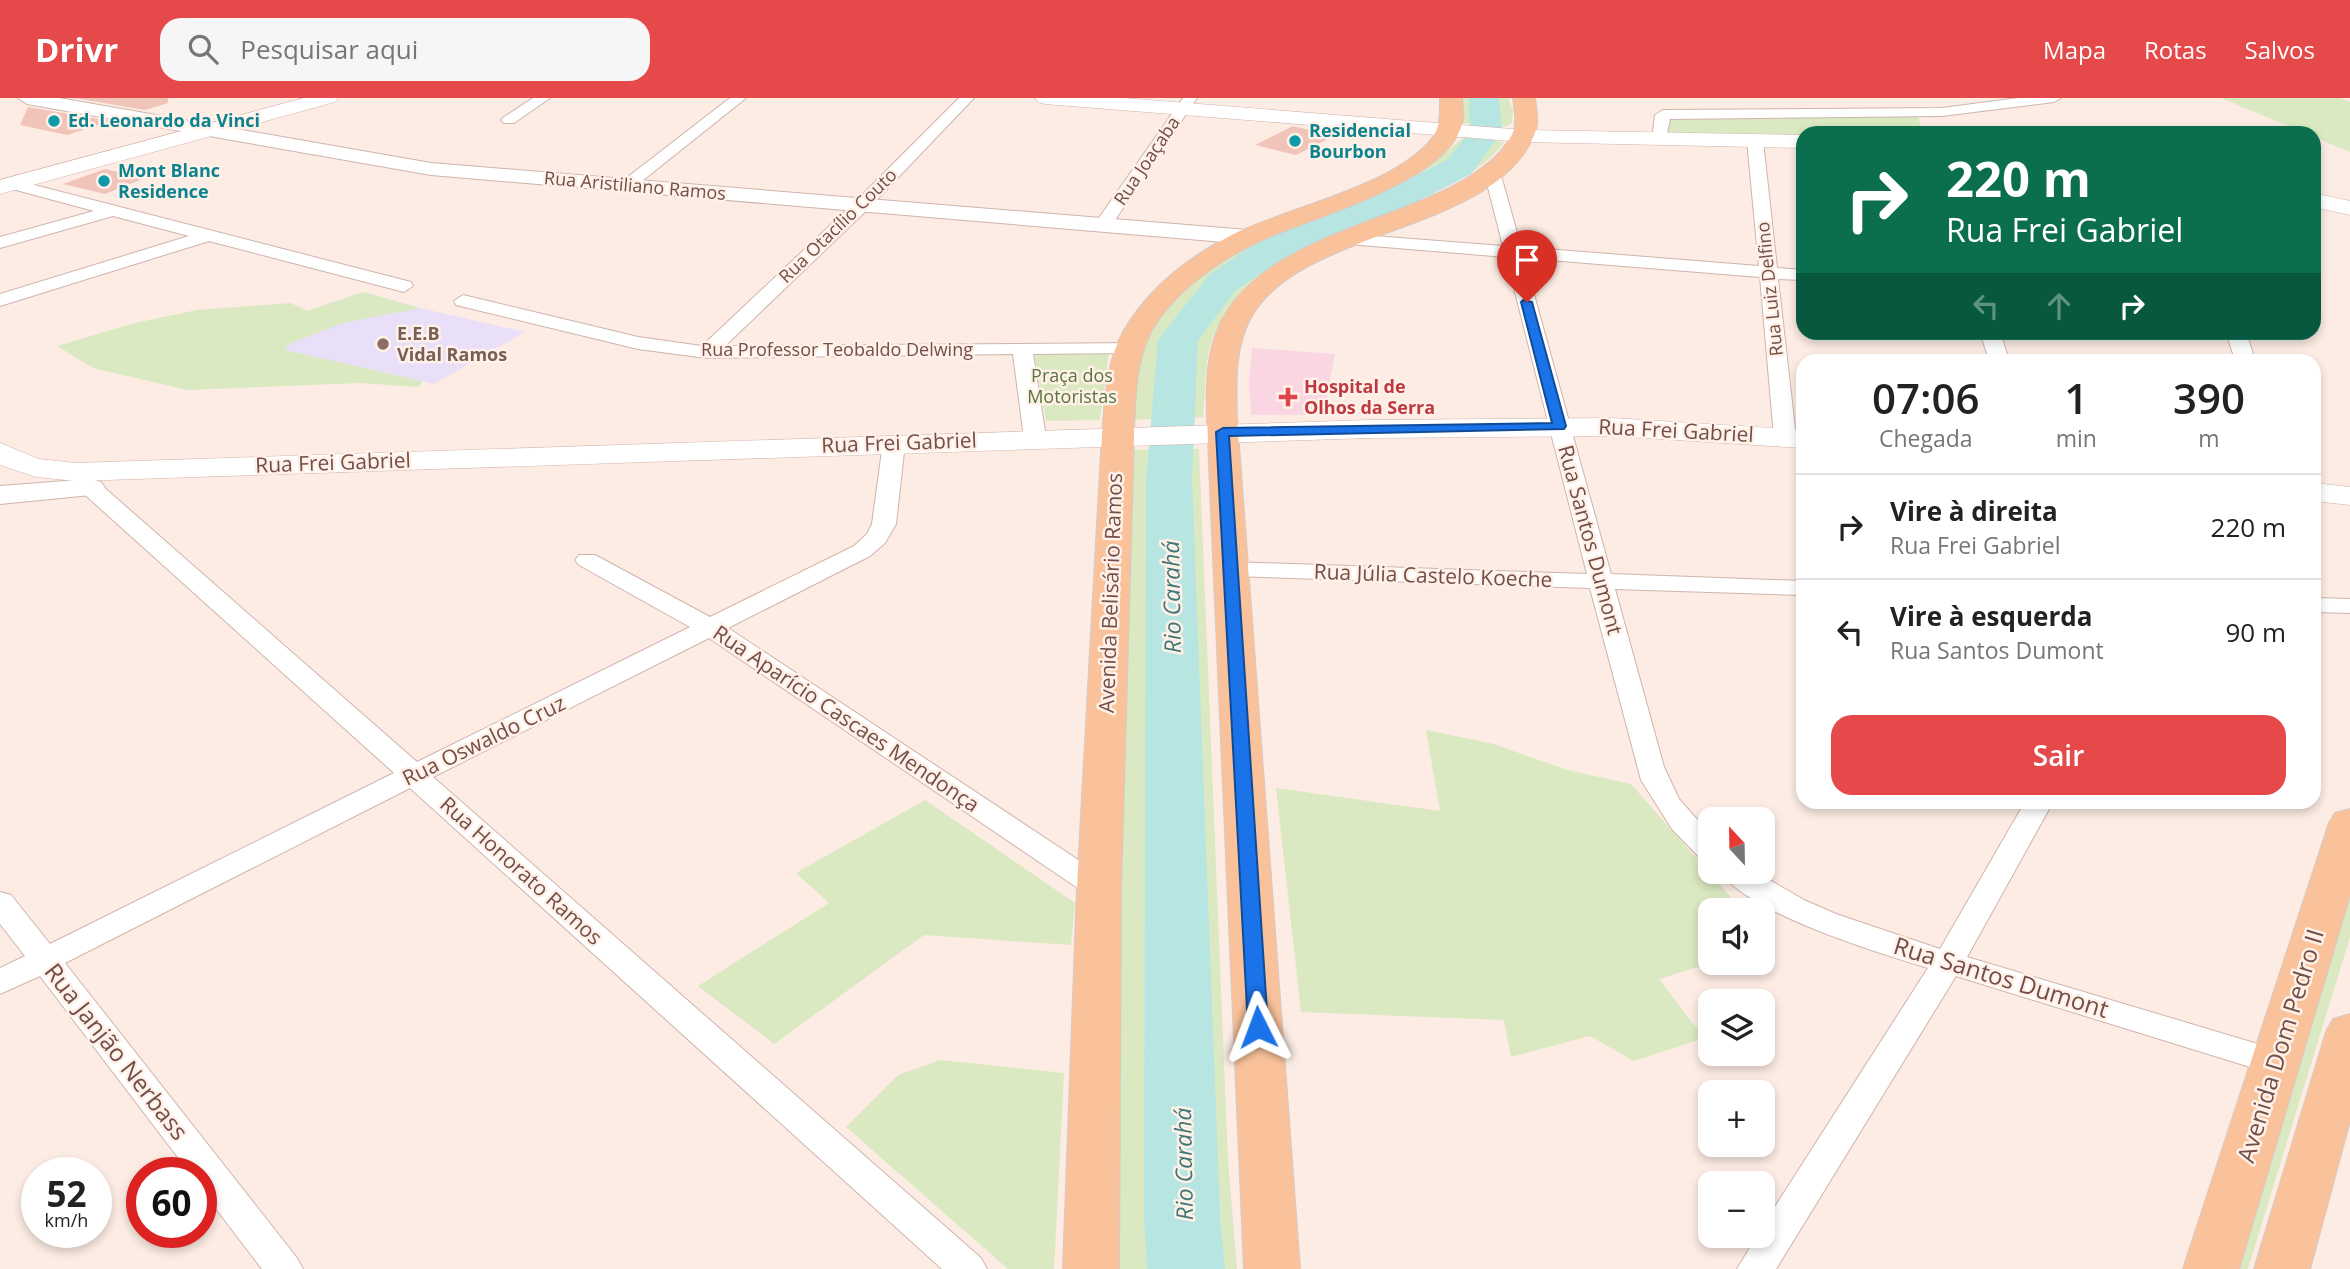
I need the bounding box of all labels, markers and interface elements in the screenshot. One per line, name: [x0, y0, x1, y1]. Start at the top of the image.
search box: [160, 18, 650, 81]
text: Drivr: [35, 27, 118, 72]
icon: search: [184, 30, 222, 68]
text: Pesquisar aqui: [240, 31, 418, 67]
text: Mapa: [2043, 33, 2106, 66]
text: Rotas: [2144, 33, 2207, 66]
text: Salvos: [2245, 33, 2315, 66]
place label: Ed. Leonardo da Vinci: [68, 108, 260, 132]
street label: Rua Joaçaba: [1108, 111, 1185, 209]
marker: Ed. Leonardo da Vinci: [46, 113, 62, 129]
place label: Residencial Bourbon: [1309, 118, 1411, 163]
marker: Residencial Bourbon: [1287, 133, 1303, 149]
text: 220 m: [1946, 145, 2091, 211]
icon: right: [1831, 154, 1922, 245]
place label: Mont Blanc Residence: [118, 158, 220, 203]
street label: Rua Otacílio Couto: [773, 163, 902, 288]
street label: Rua Aristiliano Ramos: [543, 165, 727, 205]
marker: Mont Blanc Residence: [96, 173, 112, 189]
text: Rua Frei Gabriel: [1946, 208, 2183, 251]
street label: Rua Luiz Delfino: [1750, 221, 1788, 358]
pin: [1497, 230, 1557, 302]
icon: arrive: [1508, 241, 1546, 279]
icon: left: [1967, 287, 2005, 325]
icon: ahead: [2040, 287, 2078, 325]
icon: right: [2113, 287, 2151, 325]
place label: E.E.B Vidal Ramos: [397, 321, 507, 366]
marker: E.E.B Vidal Ramos: [375, 336, 391, 352]
street label: Rua Professor Teobaldo Delwing: [701, 337, 973, 361]
park label: Praça dos Motoristas: [1027, 363, 1117, 408]
text: 07:06: [1872, 369, 1980, 426]
text: 1: [2064, 369, 2088, 426]
text: 390: [2173, 369, 2245, 426]
place label: Hospital de Olhos da Serra: [1304, 374, 1435, 419]
marker: Hospital de Olhos da Serra: [1278, 387, 1298, 407]
street label: Rua Frei Gabriel: [1598, 412, 1755, 448]
text: Chegada: [1879, 422, 1973, 454]
text: min: [2056, 422, 2097, 454]
text: m: [2198, 422, 2220, 454]
street label: Rua Frei Gabriel: [821, 425, 977, 459]
street label: Rua Santos Dumont: [1552, 442, 1630, 638]
street label: Rua Frei Gabriel: [255, 445, 411, 479]
street label: Avenida Belisário Ramos: [1092, 473, 1128, 713]
text: Vire à direita: [1890, 493, 2058, 529]
icon: right: [1831, 508, 1869, 546]
text: 220 m: [2211, 509, 2286, 545]
text: Rua Frei Gabriel: [1890, 529, 2061, 561]
water label: Rio Carahá: [1154, 540, 1188, 654]
street label: Rua Júlia Castelo Koeche: [1313, 557, 1553, 593]
text: Vire à esquerda: [1890, 598, 2092, 634]
icon: left: [1831, 613, 1869, 651]
text: 90 m: [2225, 614, 2286, 650]
street label: Rua Aparício Cascaes Mendonça: [708, 618, 985, 818]
text: Rua Santos Dumont: [1890, 634, 2104, 666]
street label: Rua Oswaldo Cruz: [397, 688, 570, 792]
button: Sair: [1831, 715, 2286, 795]
street label: Rua Honorato Ramos: [435, 790, 609, 951]
north arrow: [1698, 807, 1774, 884]
map controls: [1698, 807, 1775, 1248]
button: sound: [1698, 898, 1775, 975]
street label: Avenida Dom Pedro II: [2228, 925, 2331, 1166]
street label: Rua Santos Dumont: [1890, 928, 2113, 1025]
street label: Rua Janjão Nerbass: [38, 956, 197, 1146]
button: layers: [1698, 989, 1775, 1066]
position arrow: [1221, 990, 1295, 1064]
button: +: [1698, 1080, 1775, 1157]
water label: Rio Carahá: [1166, 1107, 1200, 1221]
speed limit sign: 60: [126, 1157, 217, 1248]
text: 52: [46, 1170, 87, 1217]
button: −: [1698, 1171, 1775, 1248]
text: km/h: [45, 1208, 88, 1232]

